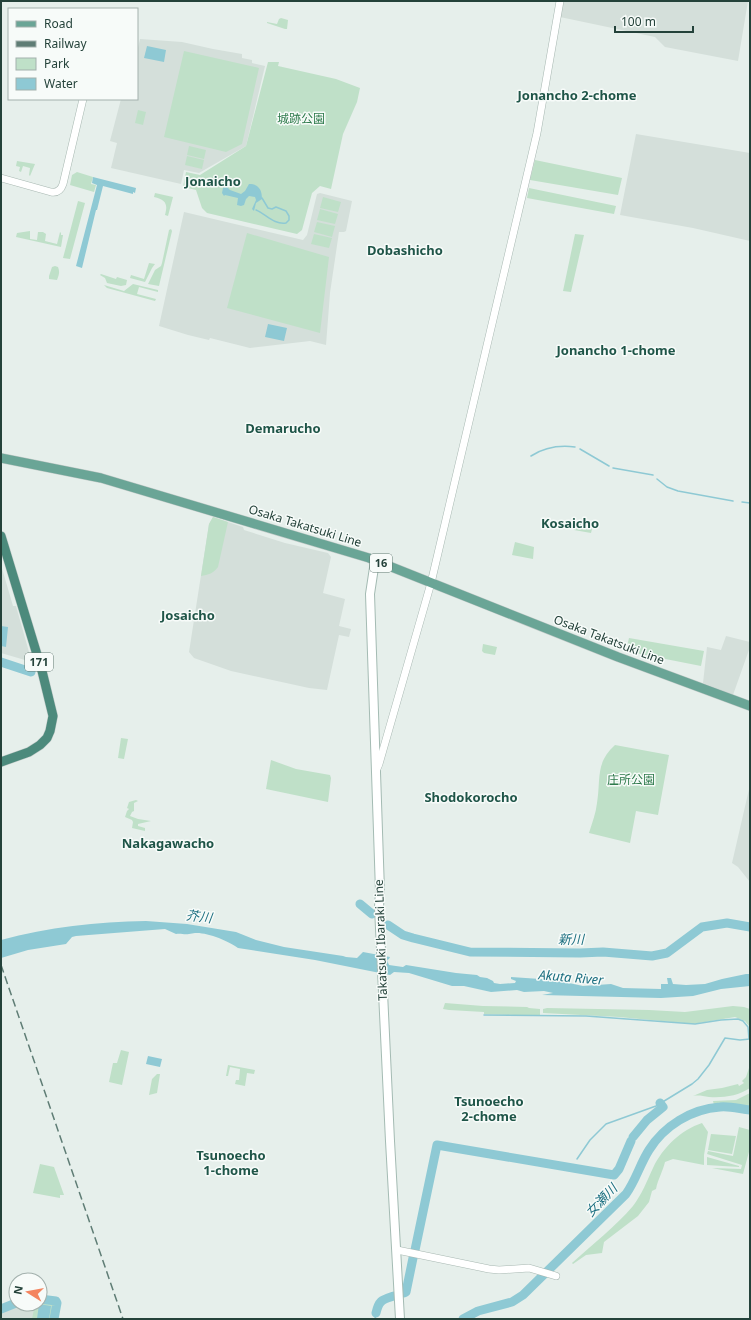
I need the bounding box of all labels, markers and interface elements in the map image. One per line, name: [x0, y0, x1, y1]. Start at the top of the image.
legend: [8, 8, 138, 100]
scale bar: [615, 8, 693, 34]
text: 100 m: [621, 13, 656, 30]
text: Road: [44, 15, 73, 32]
text: Railway: [44, 35, 88, 52]
text: Park: [44, 55, 70, 72]
text: Water: [44, 75, 78, 92]
district label: Jonancho 2-chome: [516, 86, 637, 104]
park label: 城跡公園: [277, 110, 325, 127]
district label: Jonaicho: [184, 172, 241, 190]
district label: Dobashicho: [367, 241, 443, 259]
district label: Jonancho 1-chome: [555, 341, 676, 359]
district label: Demarucho: [245, 419, 321, 437]
street label: Osaka Takatsuki Line: [247, 500, 364, 551]
district label: Kosaicho: [541, 514, 599, 532]
road number: 16: [370, 554, 392, 572]
district label: Josaicho: [160, 606, 215, 624]
street label: Osaka Takatsuki Line: [551, 611, 667, 669]
road number: 171: [25, 653, 53, 671]
park label: 庄所公園: [607, 771, 655, 788]
district label: Shodokorocho: [424, 788, 518, 806]
district label: Nakagawacho: [122, 834, 214, 852]
street label: Takatsuki Ibaraki Line: [370, 879, 391, 1001]
water label: 芥川: [185, 905, 215, 927]
water label: 新川: [558, 930, 586, 948]
water label: Akuta River: [537, 965, 605, 989]
district label: Tsunoecho 2-chome: [454, 1092, 524, 1125]
district label: Tsunoecho 1-chome: [196, 1146, 266, 1179]
water label: 女瀬川: [581, 1178, 622, 1220]
north arrow: [8, 1272, 48, 1312]
text: N: [9, 1284, 26, 1296]

